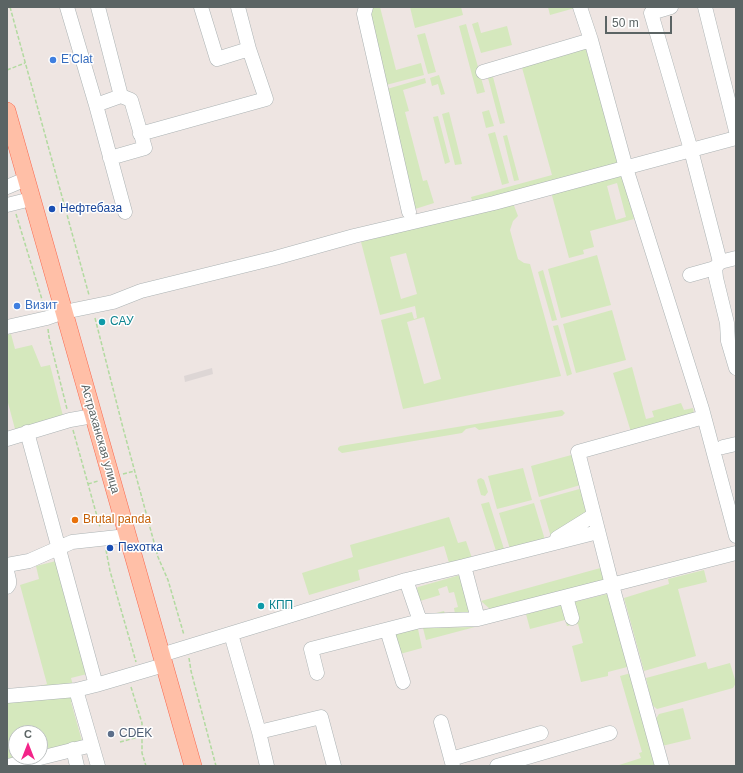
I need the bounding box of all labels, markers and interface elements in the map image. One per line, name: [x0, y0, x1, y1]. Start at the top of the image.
scale bar: [607, 8, 674, 34]
text: 50 m: [612, 16, 639, 30]
place label: E'Clat: [61, 53, 93, 67]
marker: E'Clat: [48, 55, 58, 65]
place label: Нефтебаза: [60, 202, 122, 216]
marker: Нефтебаза: [47, 204, 57, 214]
place label: Визит: [25, 299, 57, 313]
marker: Визит: [12, 301, 22, 311]
place label: САУ: [110, 315, 134, 329]
marker: САУ: [97, 317, 107, 327]
street label: Астраханская улица: [78, 383, 122, 495]
place label: Brutal panda: [83, 513, 151, 527]
marker: Brutal panda: [70, 515, 80, 525]
place label: Пехотка: [118, 541, 163, 555]
marker: Пехотка: [105, 543, 115, 553]
place label: КПП: [269, 599, 293, 613]
marker: КПП: [256, 601, 266, 611]
north arrow: [8, 725, 48, 765]
place label: CDEK: [119, 727, 152, 741]
text: С: [24, 728, 32, 740]
marker: CDEK: [106, 729, 116, 739]

